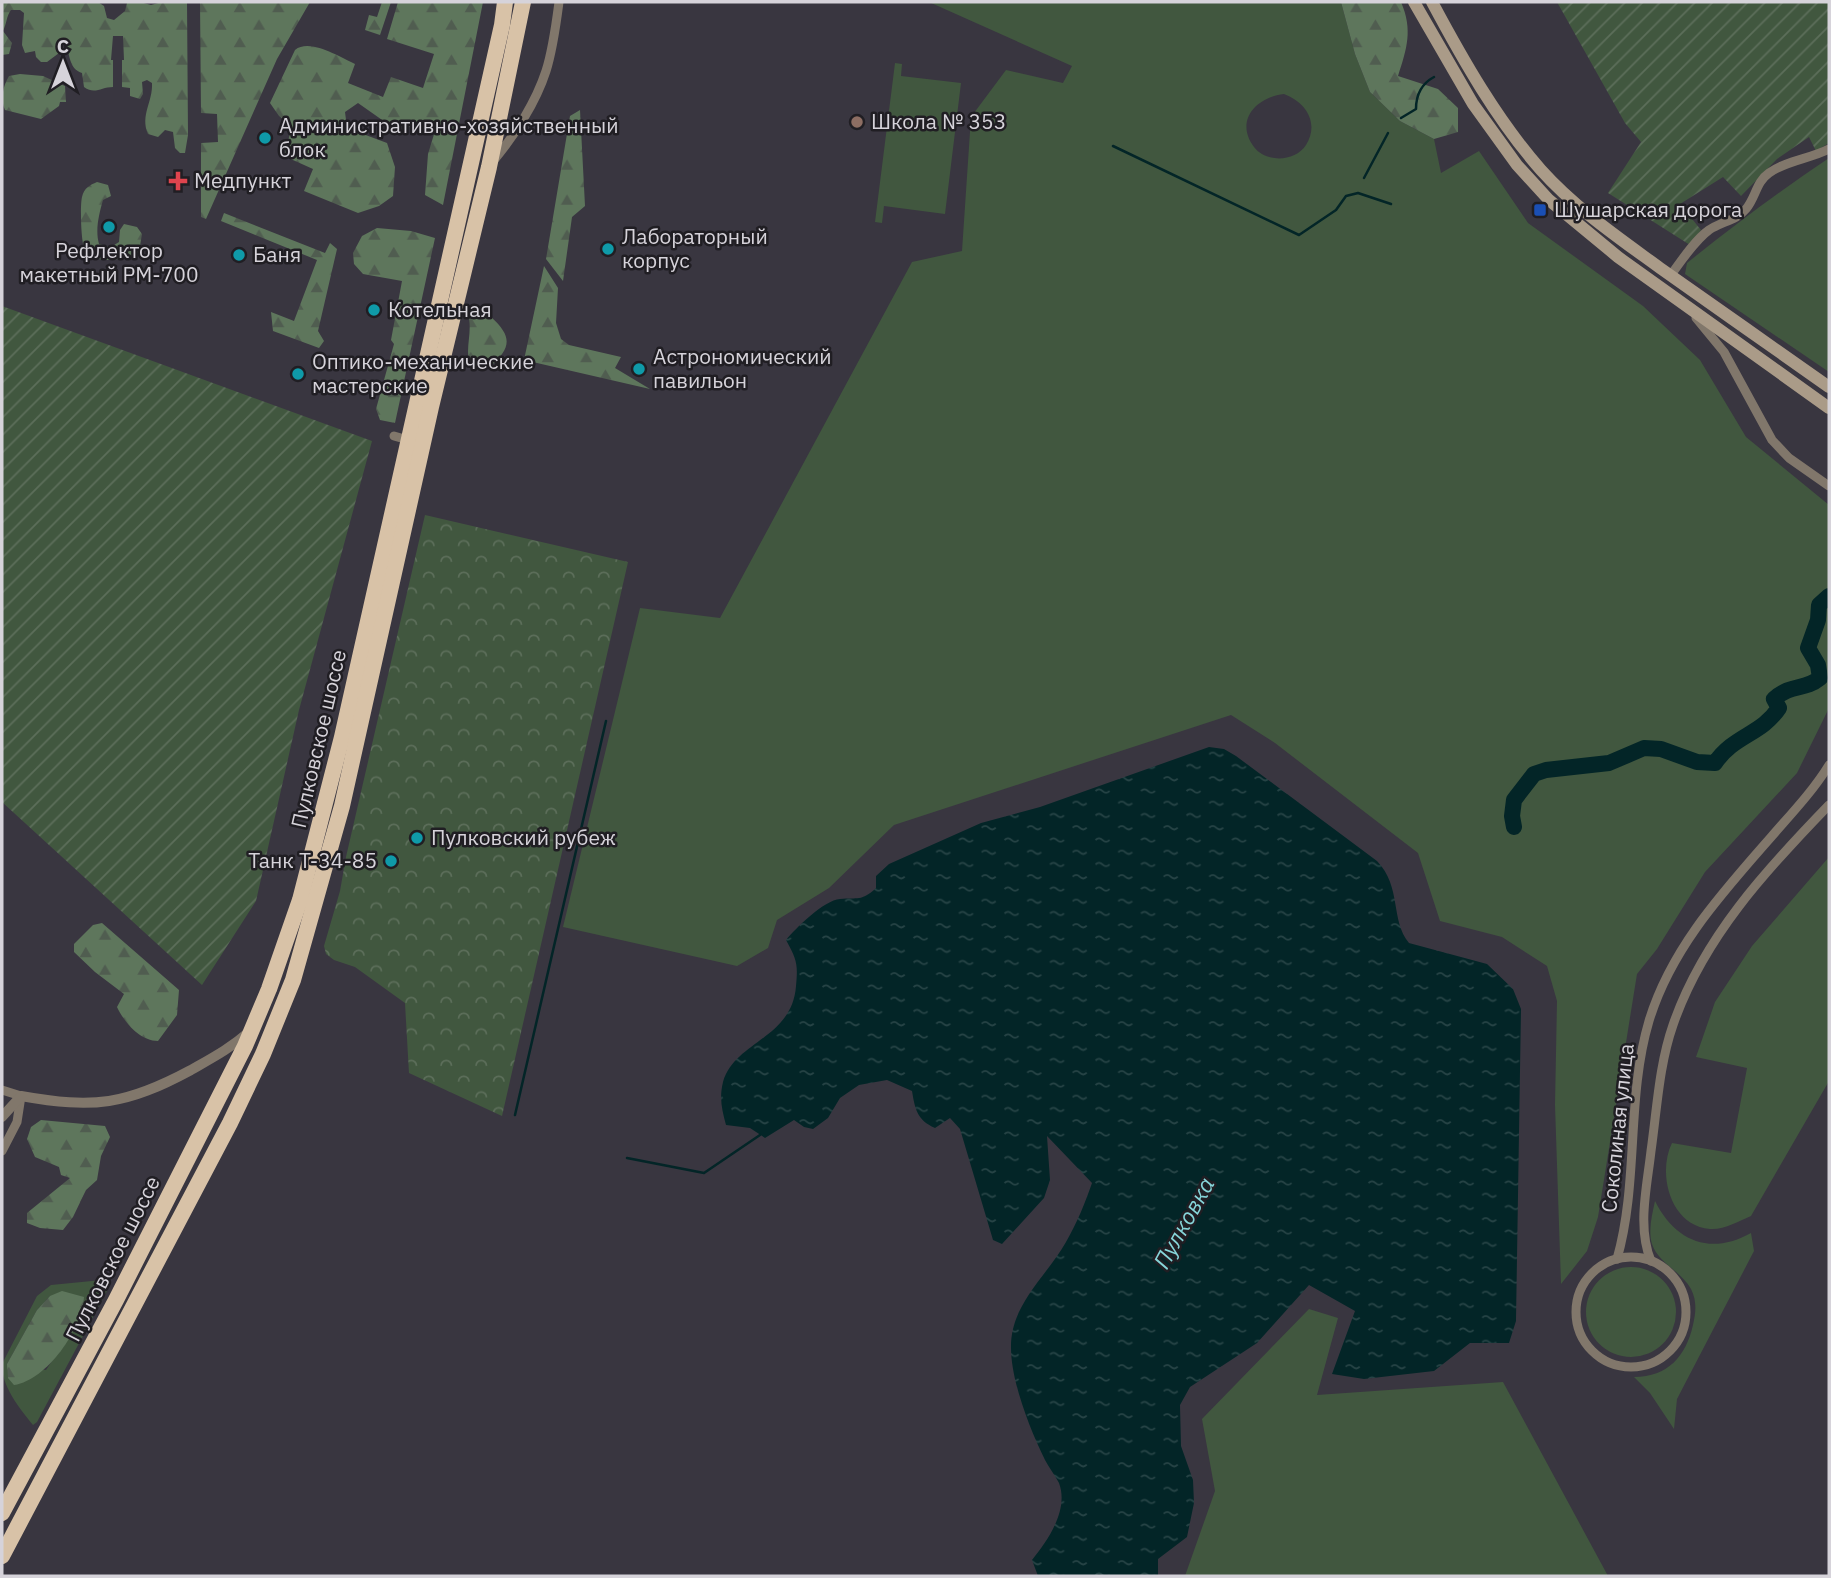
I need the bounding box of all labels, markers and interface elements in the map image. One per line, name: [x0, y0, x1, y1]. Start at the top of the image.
north arrow: [28, 28, 98, 98]
text: С: [57, 34, 69, 58]
place label: Школа № 353: [871, 107, 1006, 135]
place label: Административно-хозяйственный блок: [279, 111, 619, 163]
marker: Школа № 353: [849, 114, 865, 130]
marker: Административно-хозяйственный блок: [257, 130, 273, 146]
place label: Медпункт: [194, 166, 292, 194]
marker: Медпункт: [168, 171, 188, 191]
place label: Шушарская дорога: [1554, 195, 1742, 223]
marker: Шушарская дорога: [1532, 202, 1548, 218]
marker: Рефлектор макетный РМ-700: [101, 219, 117, 235]
place label: Лабораторный корпус: [622, 222, 768, 274]
place label: Рефлектор макетный РМ-700: [19, 236, 199, 288]
place label: Баня: [253, 240, 301, 268]
marker: Лабораторный корпус: [600, 241, 616, 257]
marker: Баня: [231, 247, 247, 263]
place label: Котельная: [388, 295, 492, 323]
marker: Котельная: [366, 302, 382, 318]
place label: Астрономический павильон: [653, 342, 832, 394]
place label: Оптико-механические мастерские: [312, 347, 534, 399]
marker: Астрономический павильон: [631, 361, 647, 377]
marker: Оптико-механические мастерские: [290, 366, 306, 382]
street label: Пулковское шоссе: [284, 647, 352, 831]
place label: Пулковский рубеж: [431, 823, 616, 851]
marker: Пулковский рубеж: [409, 830, 425, 846]
place label: Танк Т-34-85: [248, 846, 377, 874]
marker: Танк Т-34-85: [383, 853, 399, 869]
street label: Соколиная улица: [1594, 1042, 1640, 1214]
street label: Пулковское шоссе: [58, 1171, 166, 1346]
water label: Пулковка: [1146, 1171, 1221, 1274]

